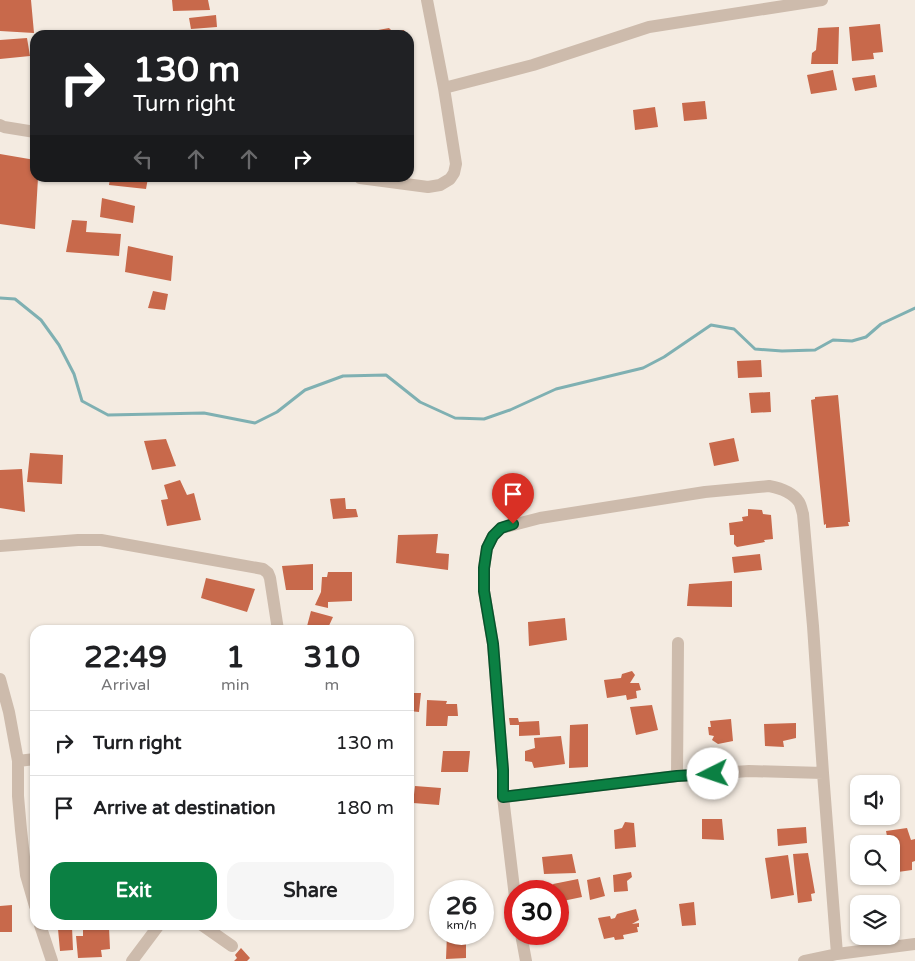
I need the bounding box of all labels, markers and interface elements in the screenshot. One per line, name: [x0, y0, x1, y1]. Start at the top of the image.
text: 130 m: [133, 49, 240, 91]
icon: right: [50, 50, 115, 115]
text: Turn right: [133, 91, 235, 117]
icon: left: [129, 145, 157, 173]
icon: ahead: [182, 145, 210, 173]
icon: ahead: [235, 145, 263, 173]
icon: right: [288, 145, 316, 173]
pin: [492, 473, 534, 524]
icon: arrive: [499, 480, 527, 508]
text: 22:49: [84, 639, 167, 676]
text: 1: [226, 639, 245, 676]
text: 310: [304, 639, 360, 676]
text: Arrival: [101, 675, 150, 695]
text: min: [221, 675, 250, 695]
text: m: [324, 675, 339, 695]
icon: right: [50, 729, 78, 757]
text: Turn right: [93, 732, 181, 754]
text: 130 m: [336, 732, 394, 754]
position arrow: [686, 747, 738, 799]
map controls: [850, 775, 900, 945]
button: sound: [850, 775, 900, 825]
icon: arrive: [50, 794, 78, 822]
text: Arrive at destination: [93, 797, 276, 819]
text: 180 m: [336, 797, 394, 819]
button: search: [850, 835, 900, 885]
button: Exit: [50, 862, 217, 920]
button: Share: [227, 862, 394, 920]
speed limit sign: 30: [504, 880, 569, 945]
text: 26: [446, 891, 477, 921]
button: layers: [850, 895, 900, 945]
text: km/h: [446, 918, 477, 932]

